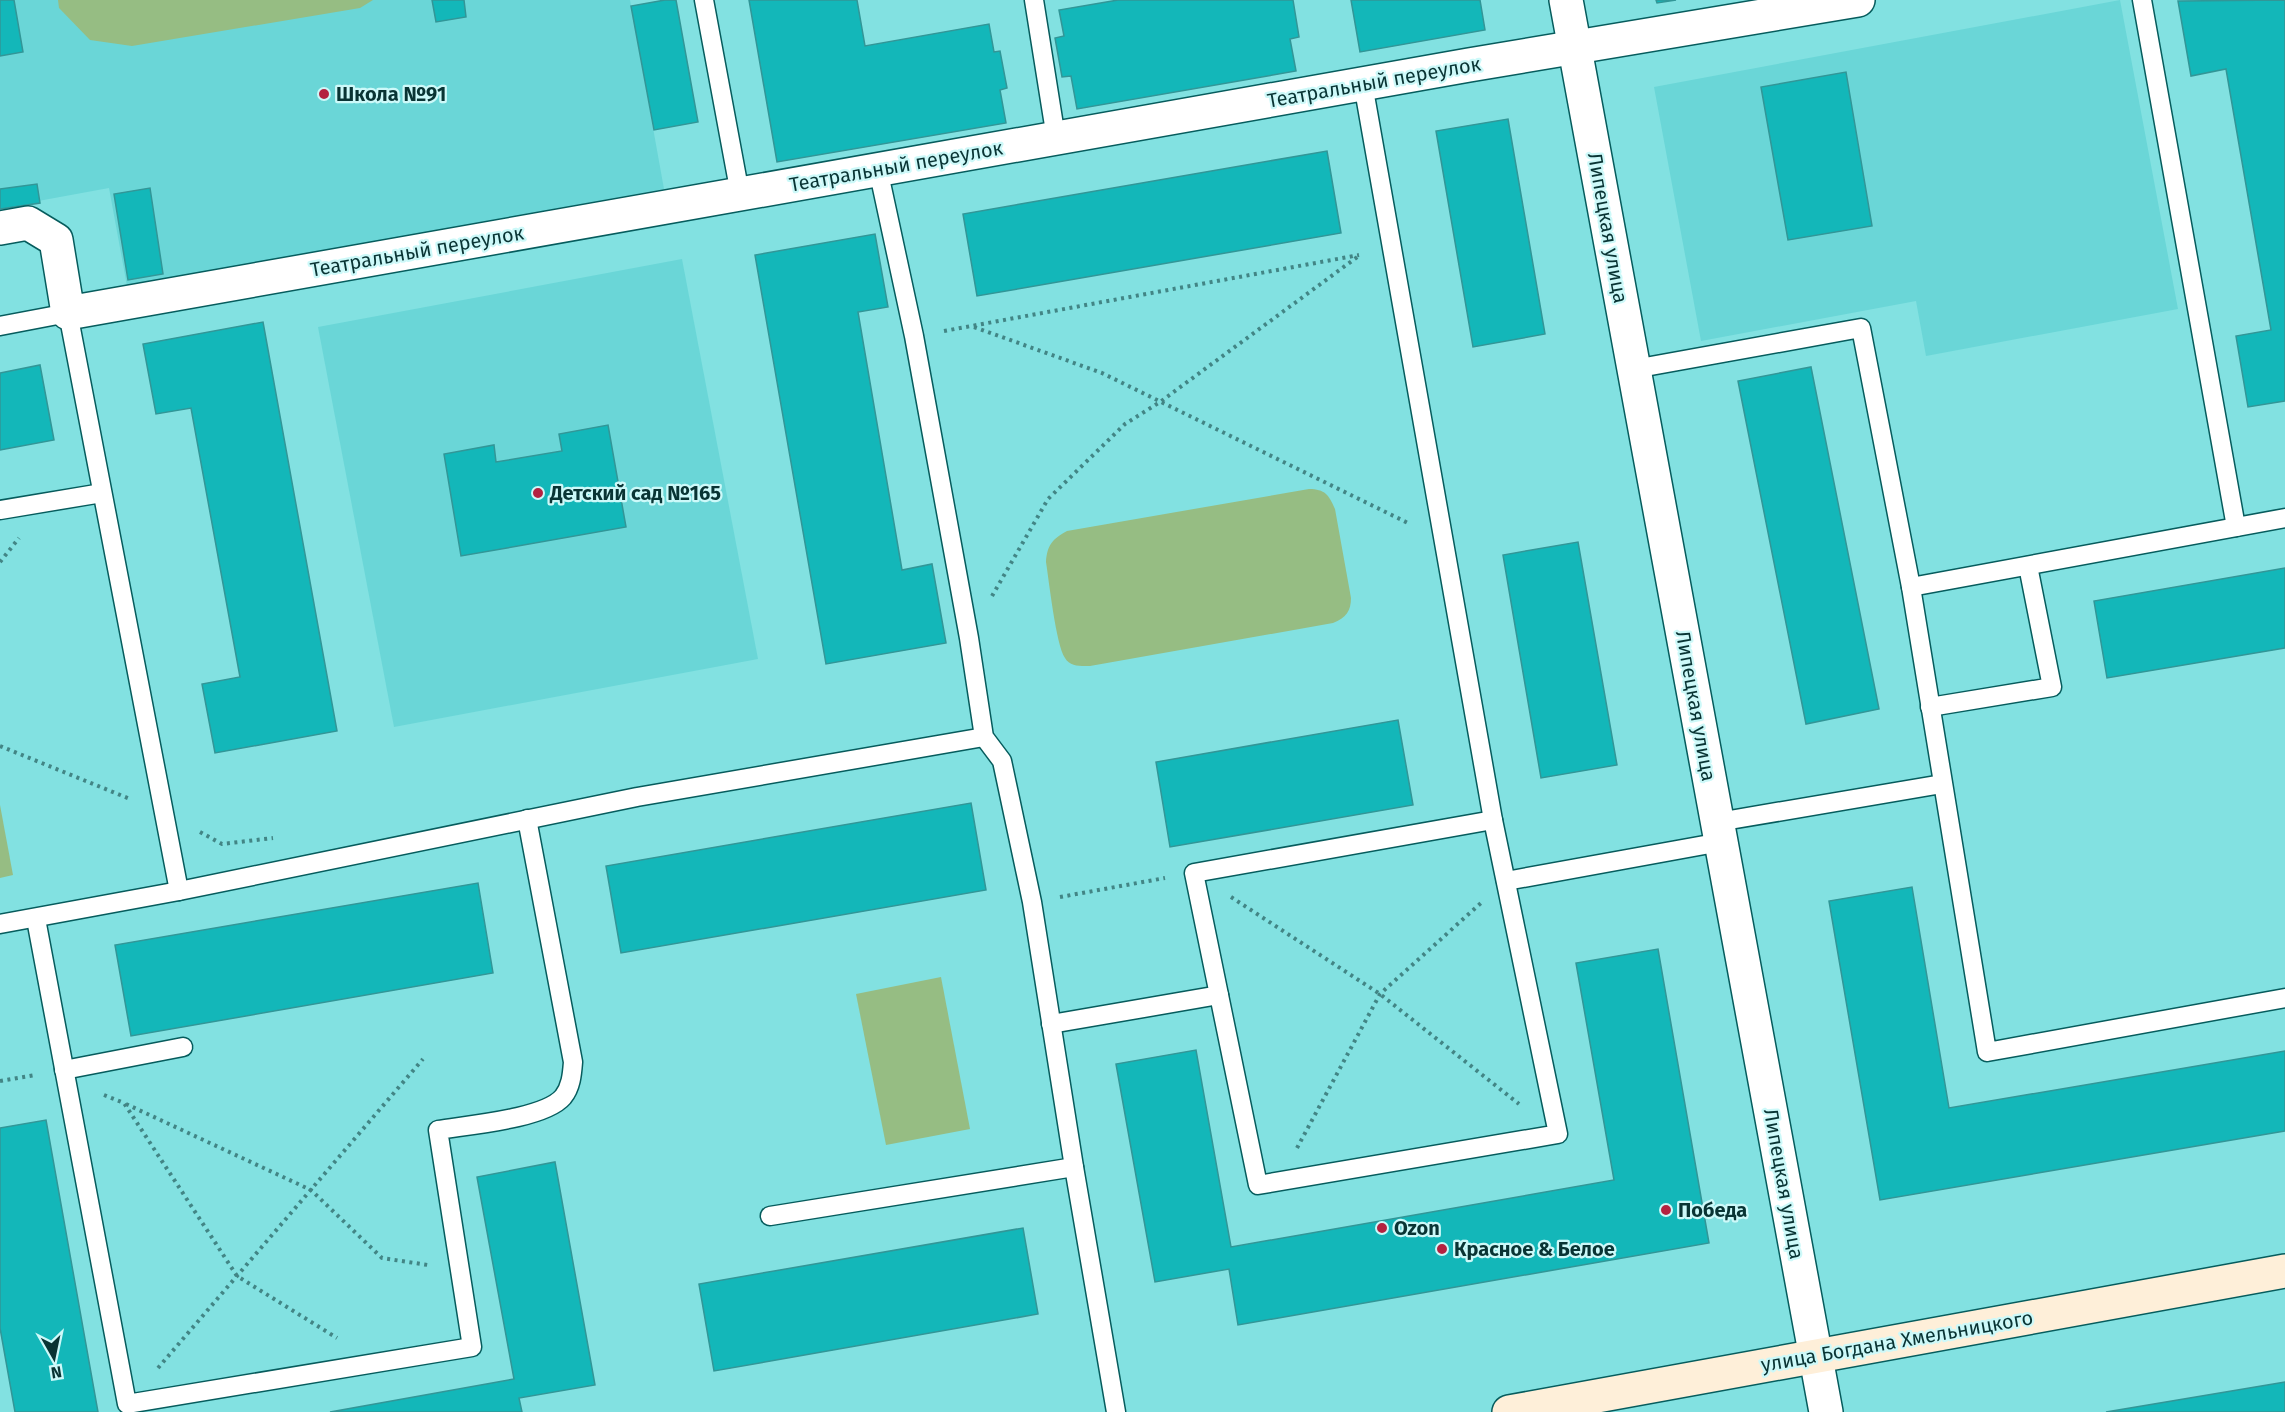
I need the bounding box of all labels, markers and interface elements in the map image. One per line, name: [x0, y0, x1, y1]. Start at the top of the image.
street label: Театральный переулок: [1265, 51, 1483, 113]
place label: Школа №91: [336, 82, 446, 106]
marker: Школа №91: [317, 87, 331, 101]
street label: Театральный переулок: [787, 135, 1005, 197]
street label: Липецкая улица: [1583, 151, 1633, 305]
street label: Театральный переулок: [308, 220, 526, 282]
place label: Детский сад №165: [549, 481, 721, 505]
marker: Детский сад №165: [531, 486, 545, 500]
street label: Липецкая улица: [1671, 629, 1721, 783]
street label: Липецкая улица: [1759, 1107, 1809, 1261]
place label: Победа: [1678, 1198, 1747, 1222]
marker: Победа: [1659, 1203, 1673, 1217]
place label: Ozon: [1394, 1216, 1440, 1240]
marker: Ozon: [1375, 1221, 1389, 1235]
place label: Красное & Белое: [1454, 1237, 1615, 1261]
marker: Красное & Белое: [1435, 1242, 1449, 1256]
street label: улица Богдана Хмельницкого: [1759, 1305, 2035, 1377]
north arrow: [24, 1328, 84, 1388]
text: N: [50, 1362, 63, 1383]

